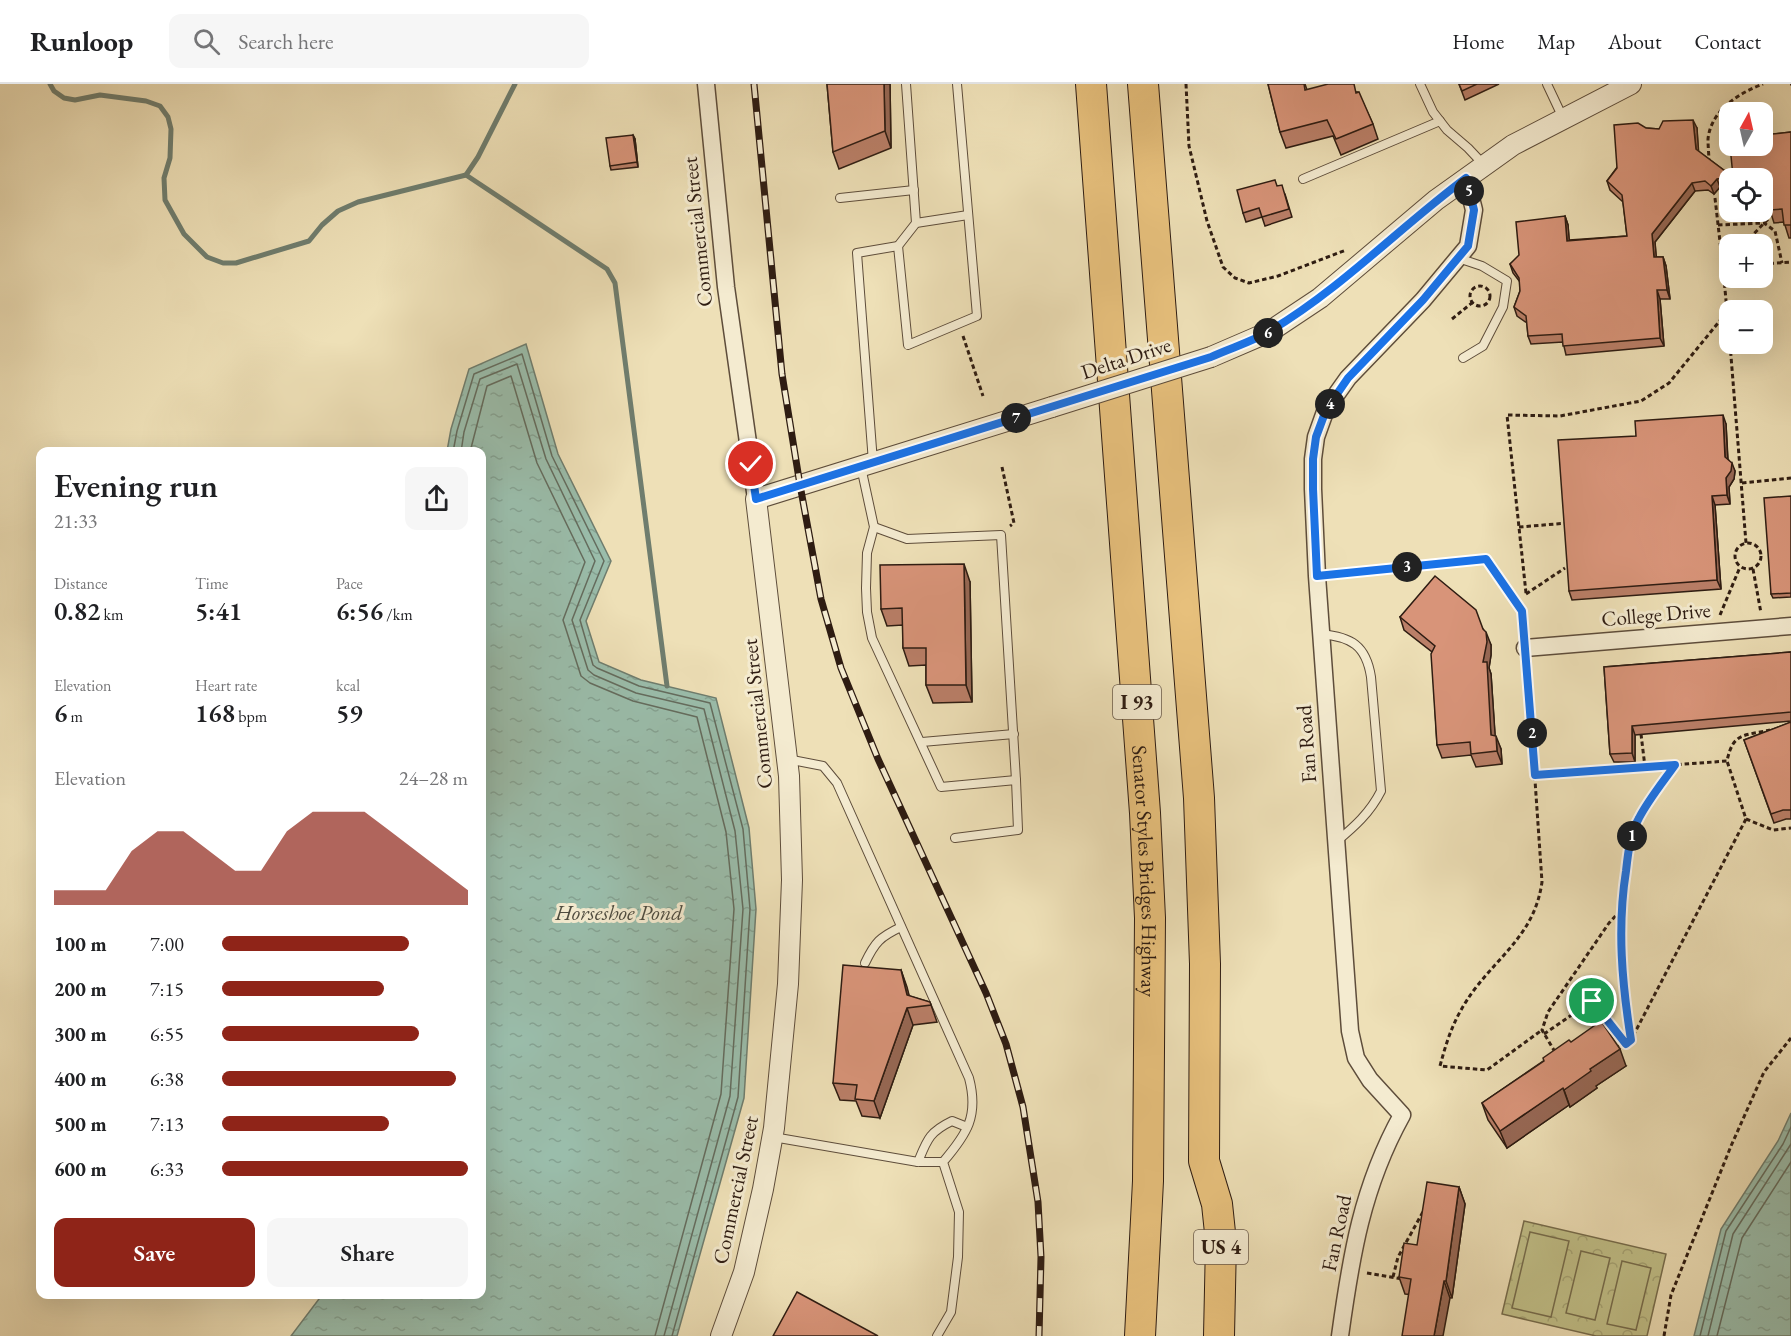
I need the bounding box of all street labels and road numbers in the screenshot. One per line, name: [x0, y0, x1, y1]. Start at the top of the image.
street label: Commercial Street: [676, 155, 718, 308]
street label: Delta Drive: [1078, 331, 1174, 385]
street label: College Drive: [1600, 596, 1712, 632]
street label: Commercial Street: [736, 637, 778, 790]
road number: I 93: [1113, 685, 1161, 719]
street label: Fan Road: [1290, 704, 1322, 784]
street label: Senator Styles Bridges Highway: [1127, 744, 1164, 998]
street label: Commercial Street: [706, 1113, 764, 1266]
street label: Fan Road: [1315, 1192, 1357, 1274]
road number: US 4: [1194, 1230, 1248, 1264]

